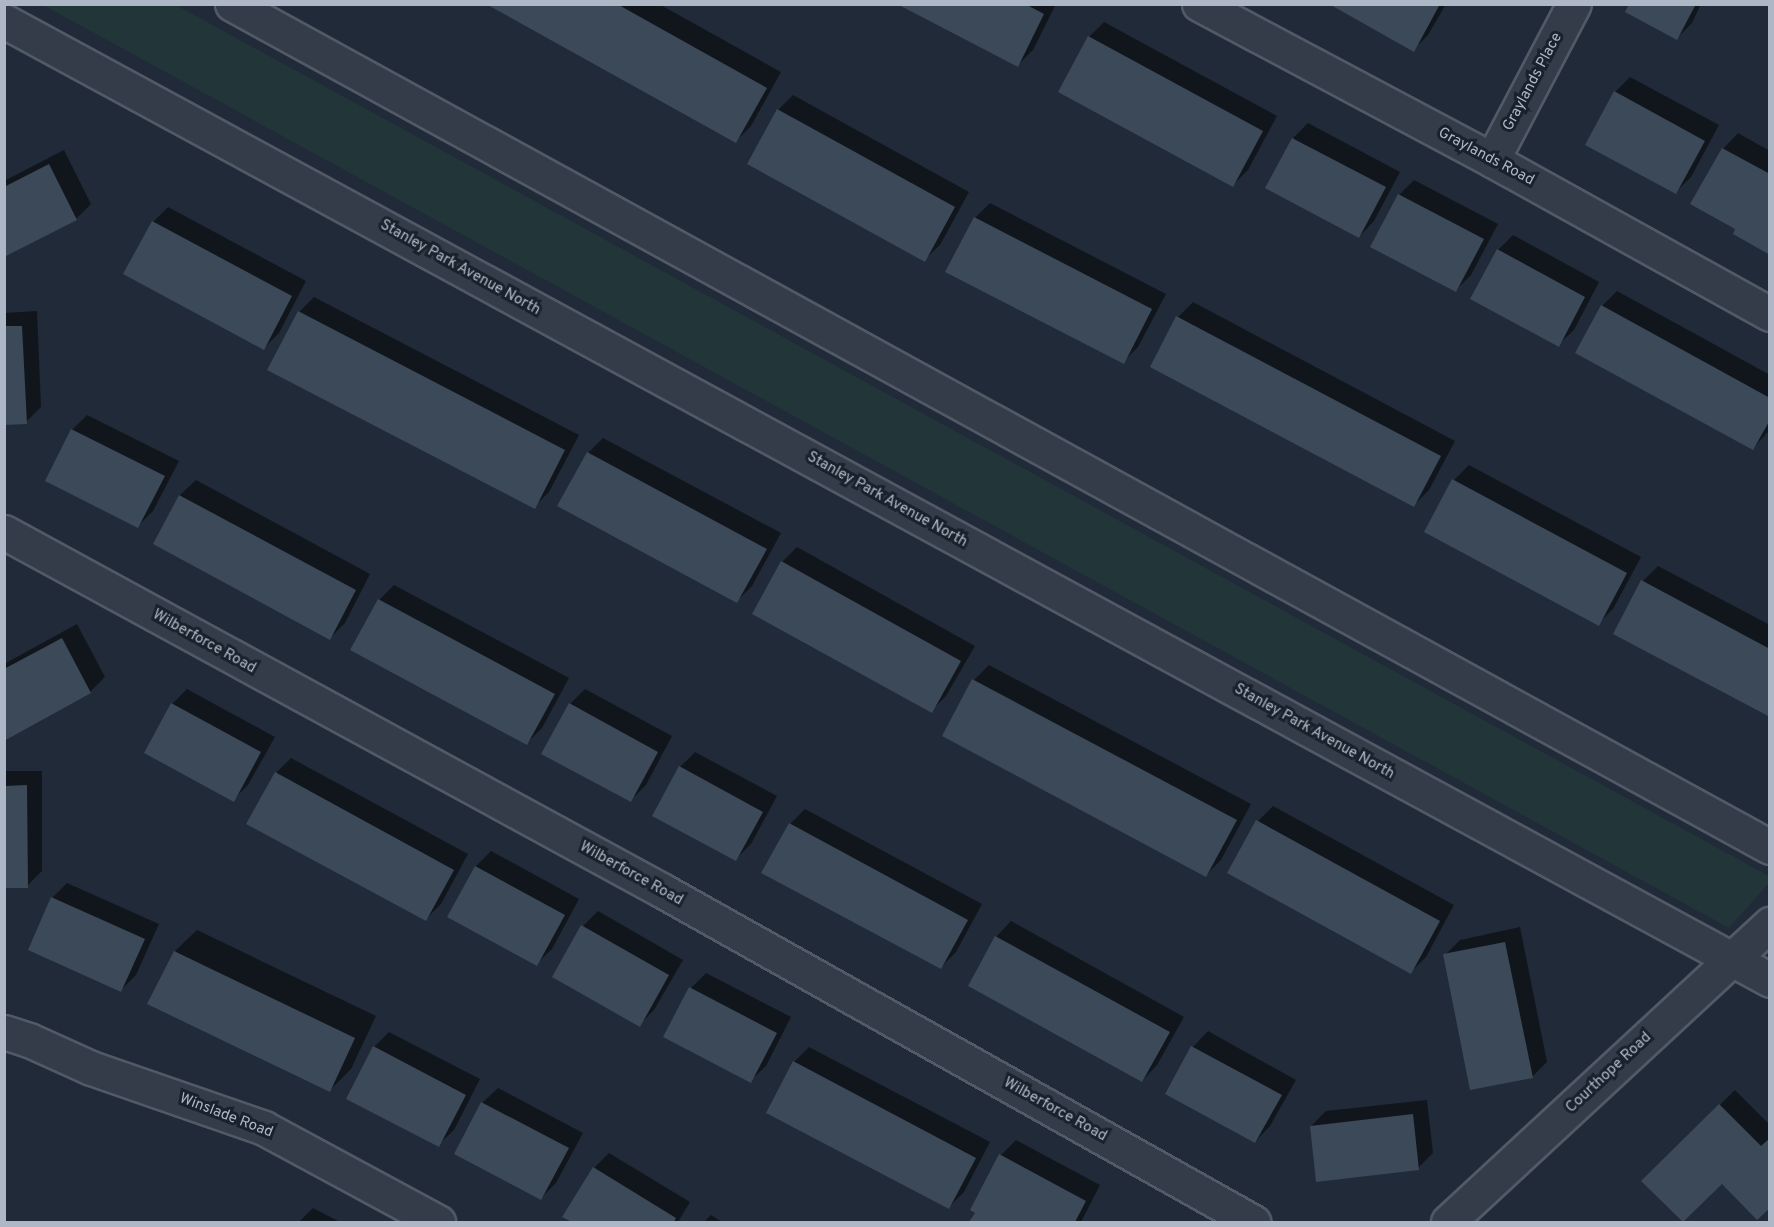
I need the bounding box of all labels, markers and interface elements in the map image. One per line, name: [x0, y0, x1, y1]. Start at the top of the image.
street label: Graylands Place: [1500, 30, 1566, 134]
street label: Graylands Road: [1435, 124, 1537, 190]
street label: Stanley Park Avenue North: [376, 216, 544, 320]
street label: Stanley Park Avenue North: [803, 448, 971, 552]
street label: Wilberforce Road: [149, 606, 259, 678]
street label: Stanley Park Avenue North: [1230, 680, 1398, 784]
street label: Wilberforce Road: [576, 838, 686, 910]
street label: Courthope Road: [1563, 1029, 1655, 1117]
street label: Wilberforce Road: [1000, 1074, 1110, 1146]
street label: Winslade Road: [177, 1090, 275, 1142]

